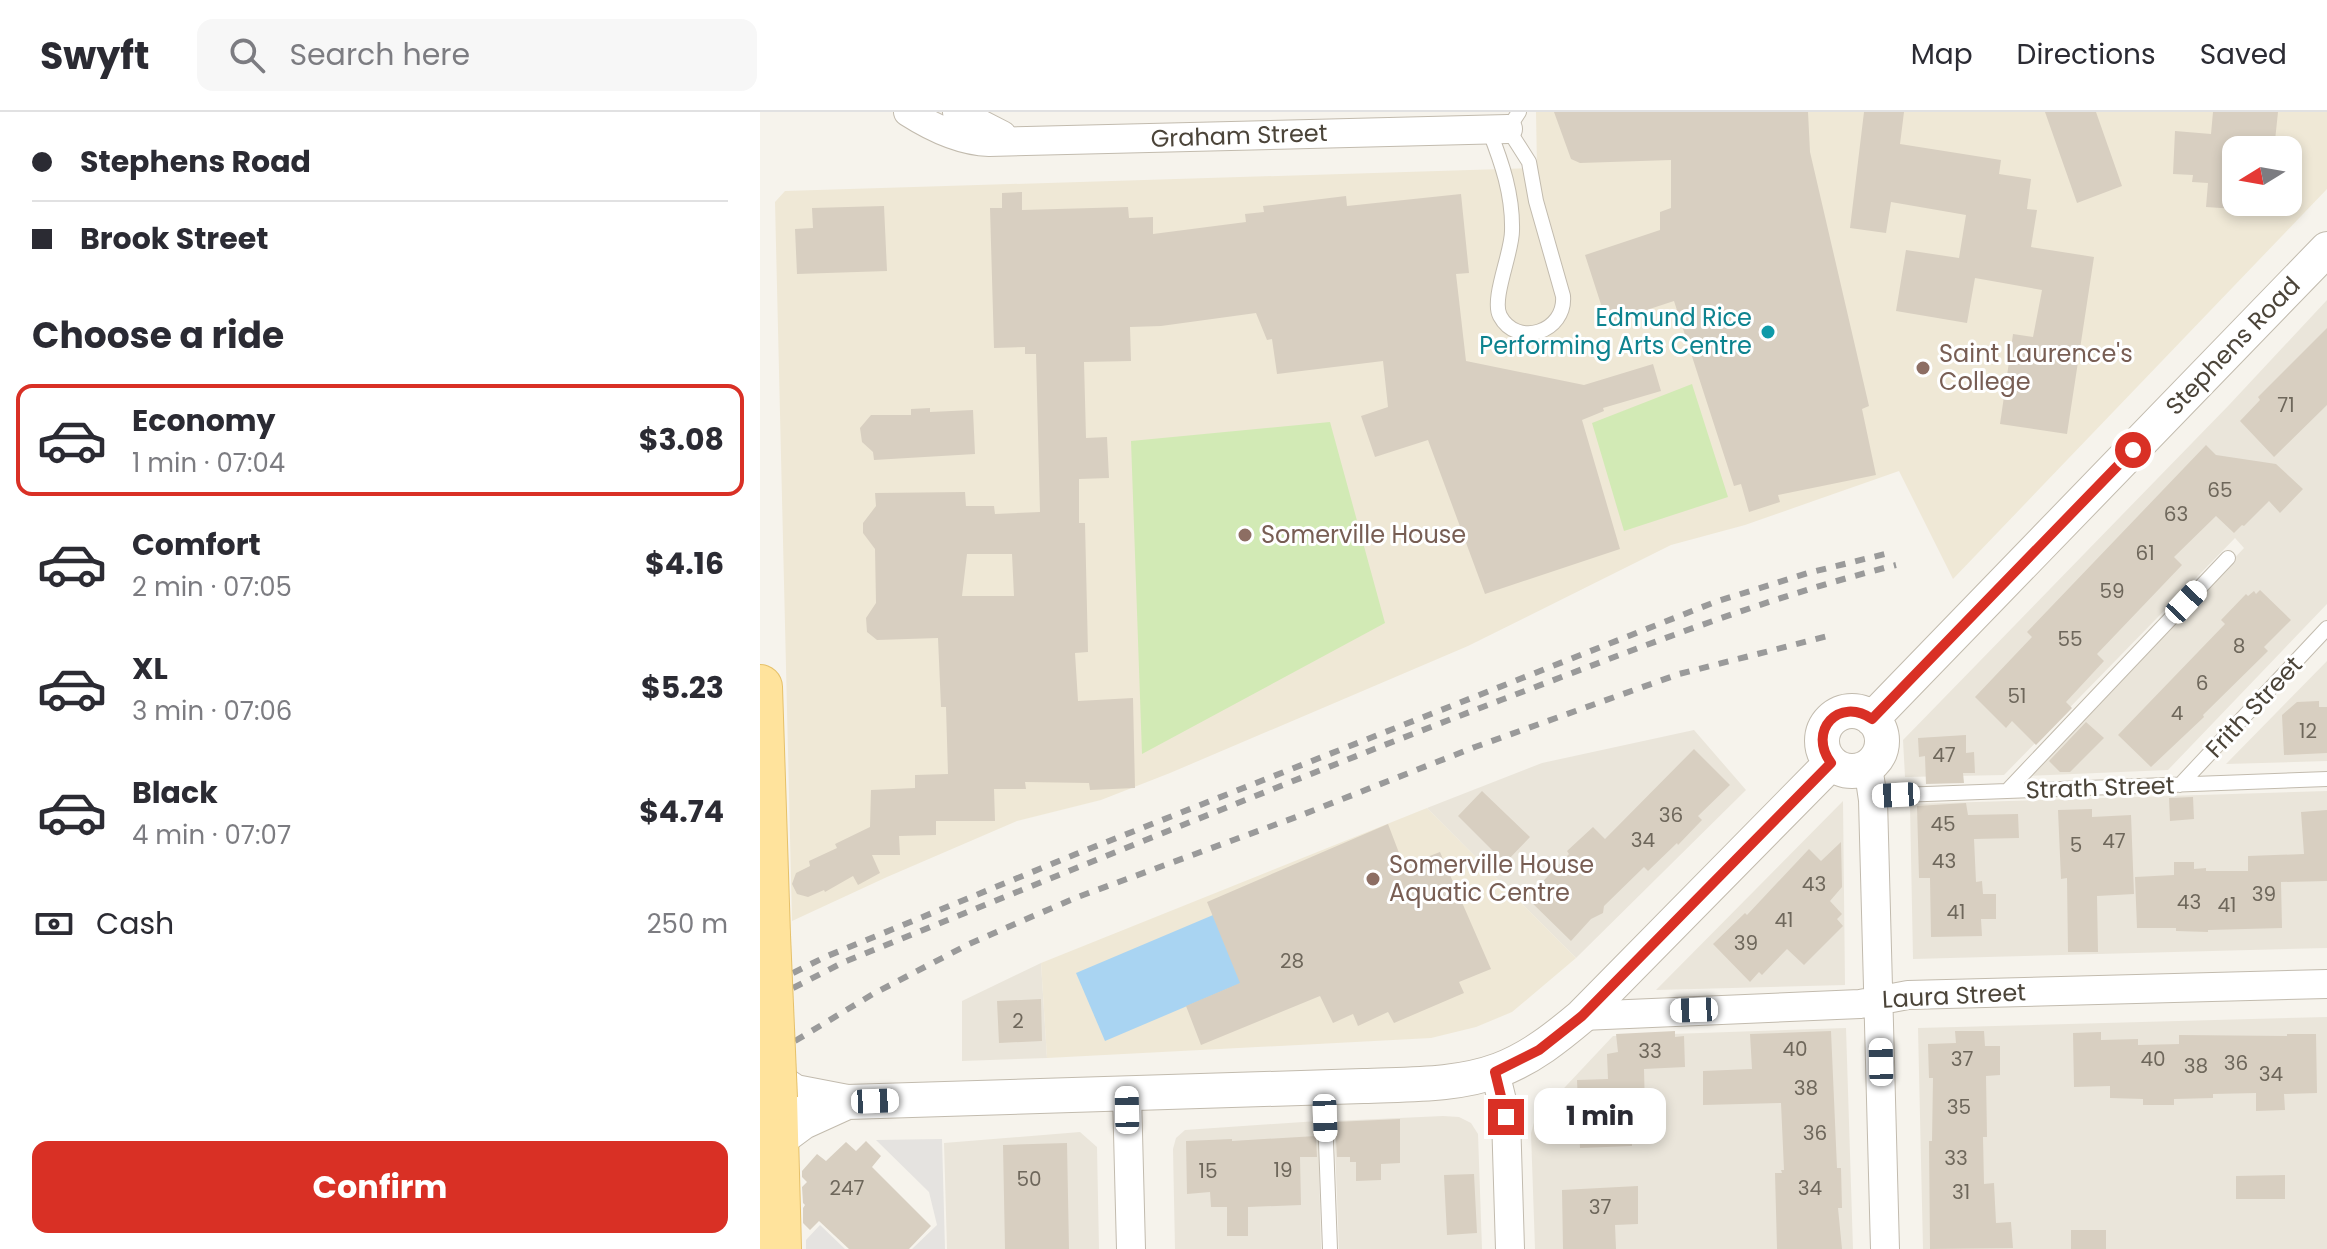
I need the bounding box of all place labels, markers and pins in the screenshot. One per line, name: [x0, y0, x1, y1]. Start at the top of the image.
place label: Edmund Rice Performing Arts Centre: [1479, 301, 1752, 362]
marker: Edmund Rice Performing Arts Centre: [1759, 323, 1777, 341]
place label: Saint Laurence's College: [1939, 337, 2133, 398]
marker: Saint Laurence's College: [1914, 359, 1932, 377]
place label: Somerville House: [1261, 518, 1466, 551]
marker: Somerville House: [1236, 526, 1254, 544]
place label: Somerville House Aquatic Centre: [1389, 848, 1594, 909]
marker: Somerville House Aquatic Centre: [1364, 870, 1382, 888]

